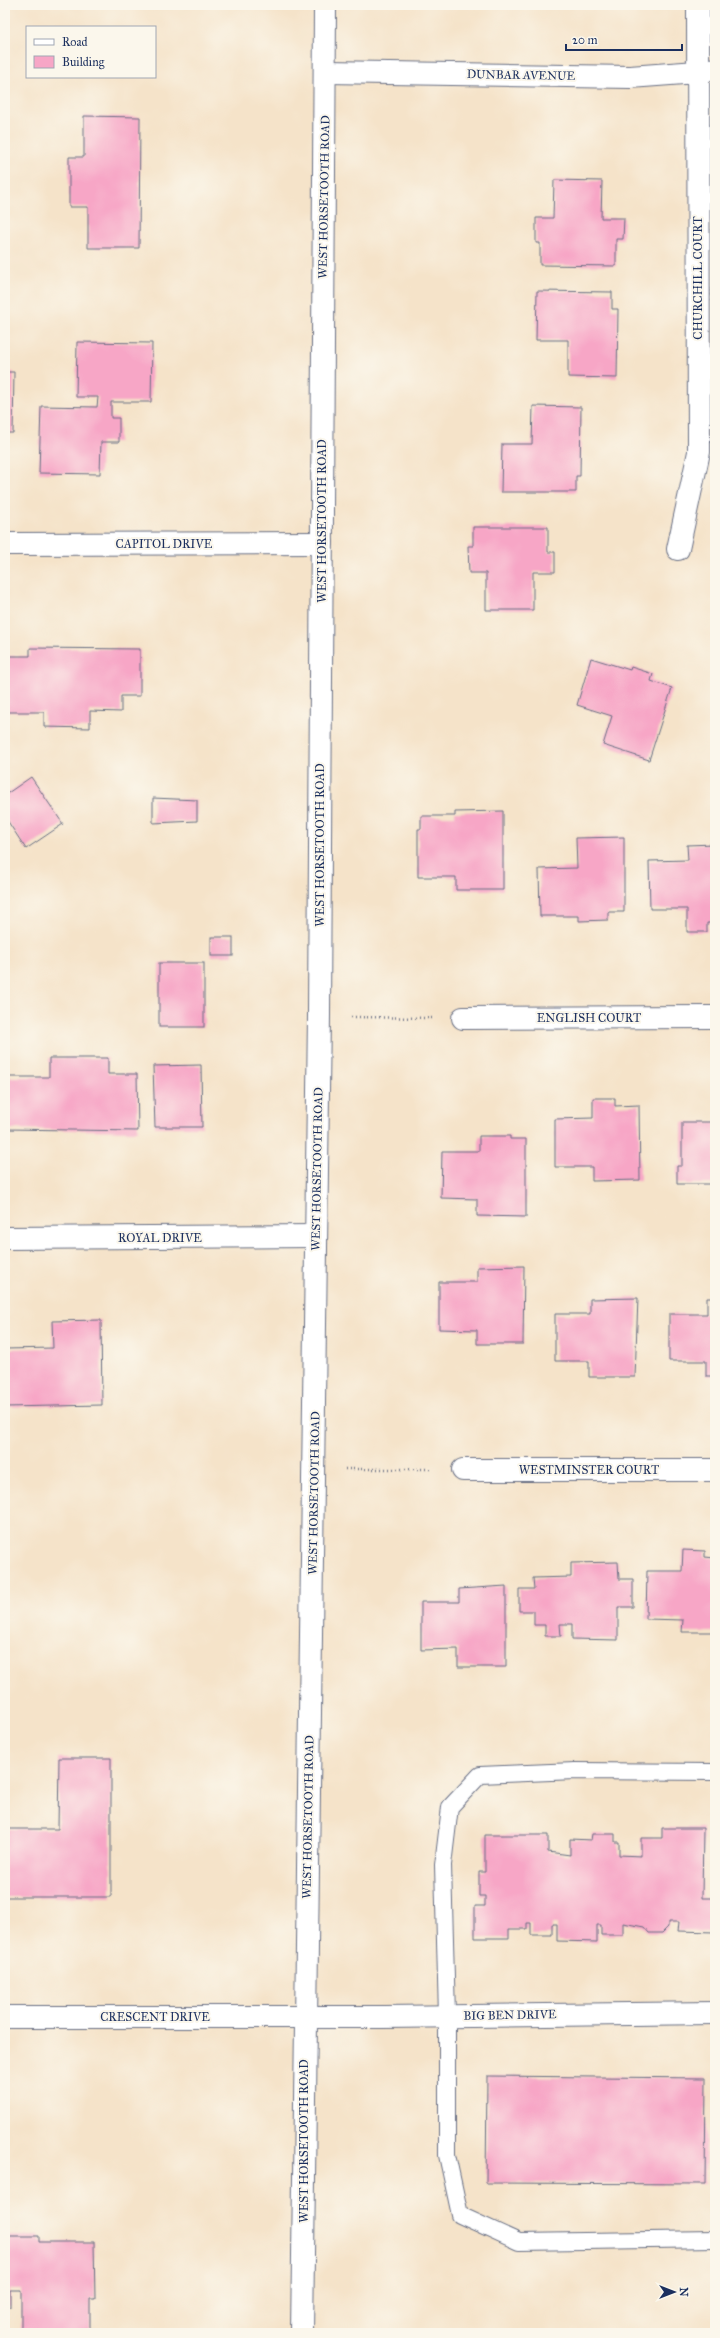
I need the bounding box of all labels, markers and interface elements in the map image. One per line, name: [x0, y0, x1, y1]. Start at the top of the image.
legend: [26, 26, 156, 78]
scale bar: [566, 26, 682, 52]
text: 20 m: [572, 33, 598, 47]
text: Road: [62, 35, 88, 49]
text: Building: [62, 55, 105, 70]
street label: DUNBAR AVENUE: [467, 67, 576, 83]
street label: WEST HORSETOOTH ROAD: [316, 115, 332, 279]
street label: CHURCHILL COURT: [691, 216, 705, 340]
street label: WEST HORSETOOTH ROAD: [315, 439, 329, 603]
street label: CAPITOL DRIVE: [116, 537, 213, 551]
street label: WEST HORSETOOTH ROAD: [313, 763, 327, 927]
street label: ENGLISH COURT: [537, 1011, 641, 1025]
street label: WEST HORSETOOTH ROAD: [309, 1087, 325, 1251]
street label: ROYAL DRIVE: [118, 1231, 202, 1245]
street label: WEST HORSETOOTH ROAD: [306, 1411, 322, 1575]
street label: WESTMINSTER COURT: [519, 1463, 659, 1477]
street label: WEST HORSETOOTH ROAD: [300, 1735, 316, 1899]
street label: BIG BEN DRIVE: [463, 2007, 557, 2023]
street label: CRESCENT DRIVE: [100, 2010, 210, 2024]
street label: WEST HORSETOOTH ROAD: [297, 2059, 311, 2223]
north arrow: [654, 2272, 694, 2312]
text: N: [677, 2287, 690, 2297]

